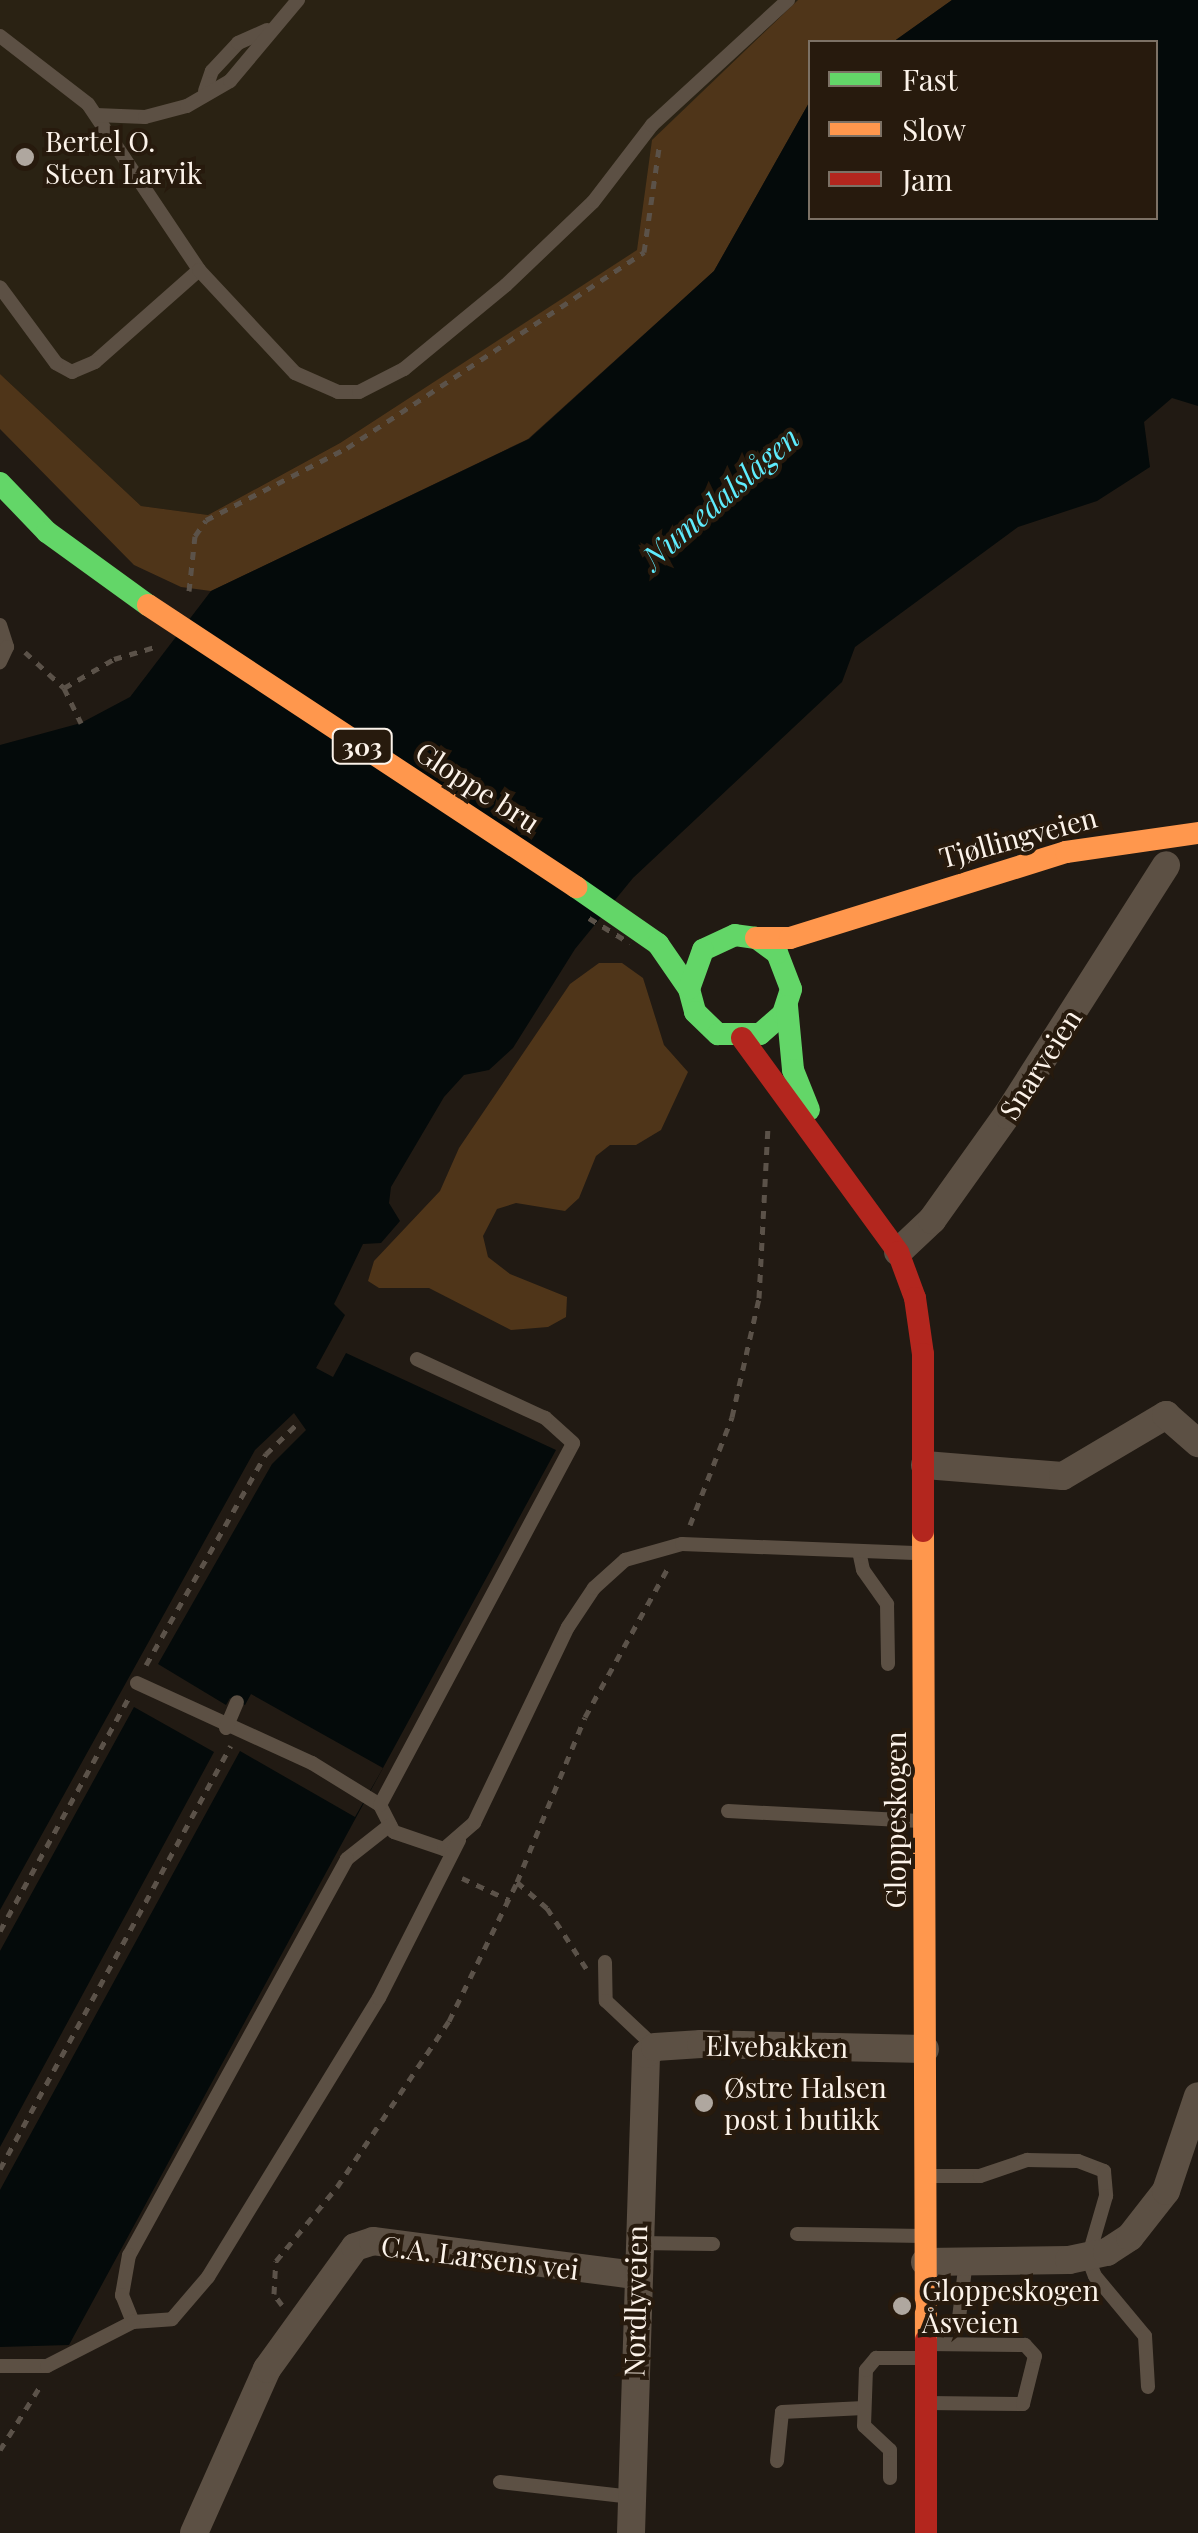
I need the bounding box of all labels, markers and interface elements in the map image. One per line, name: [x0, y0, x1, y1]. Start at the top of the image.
legend: [808, 40, 1158, 220]
text: Fast: [902, 59, 958, 99]
text: Slow: [902, 109, 966, 149]
place label: Bertel O. Steen Larvik: [45, 124, 202, 190]
marker: Bertel O. Steen Larvik: [14, 146, 36, 168]
text: Jam: [902, 159, 953, 199]
water label: Numedalslågen: [634, 419, 806, 575]
road number: 303: [330, 726, 394, 766]
street label: Gloppe bru: [410, 735, 546, 839]
street label: Tjøllingveien: [936, 800, 1100, 874]
street label: Snarveien: [992, 1002, 1088, 1126]
street label: Gloppeskogen: [878, 1731, 912, 1909]
street label: Elvebakken: [705, 2028, 849, 2064]
place label: Østre Halsen post i butikk: [724, 2070, 887, 2136]
marker: Østre Halsen post i butikk: [693, 2092, 715, 2114]
street label: Nordlyveien: [617, 2225, 653, 2377]
street label: C.A. Larsens vei: [379, 2228, 581, 2286]
place label: Gloppeskogen Åsveien: [922, 2273, 1099, 2339]
marker: Gloppeskogen Åsveien: [891, 2295, 913, 2317]

